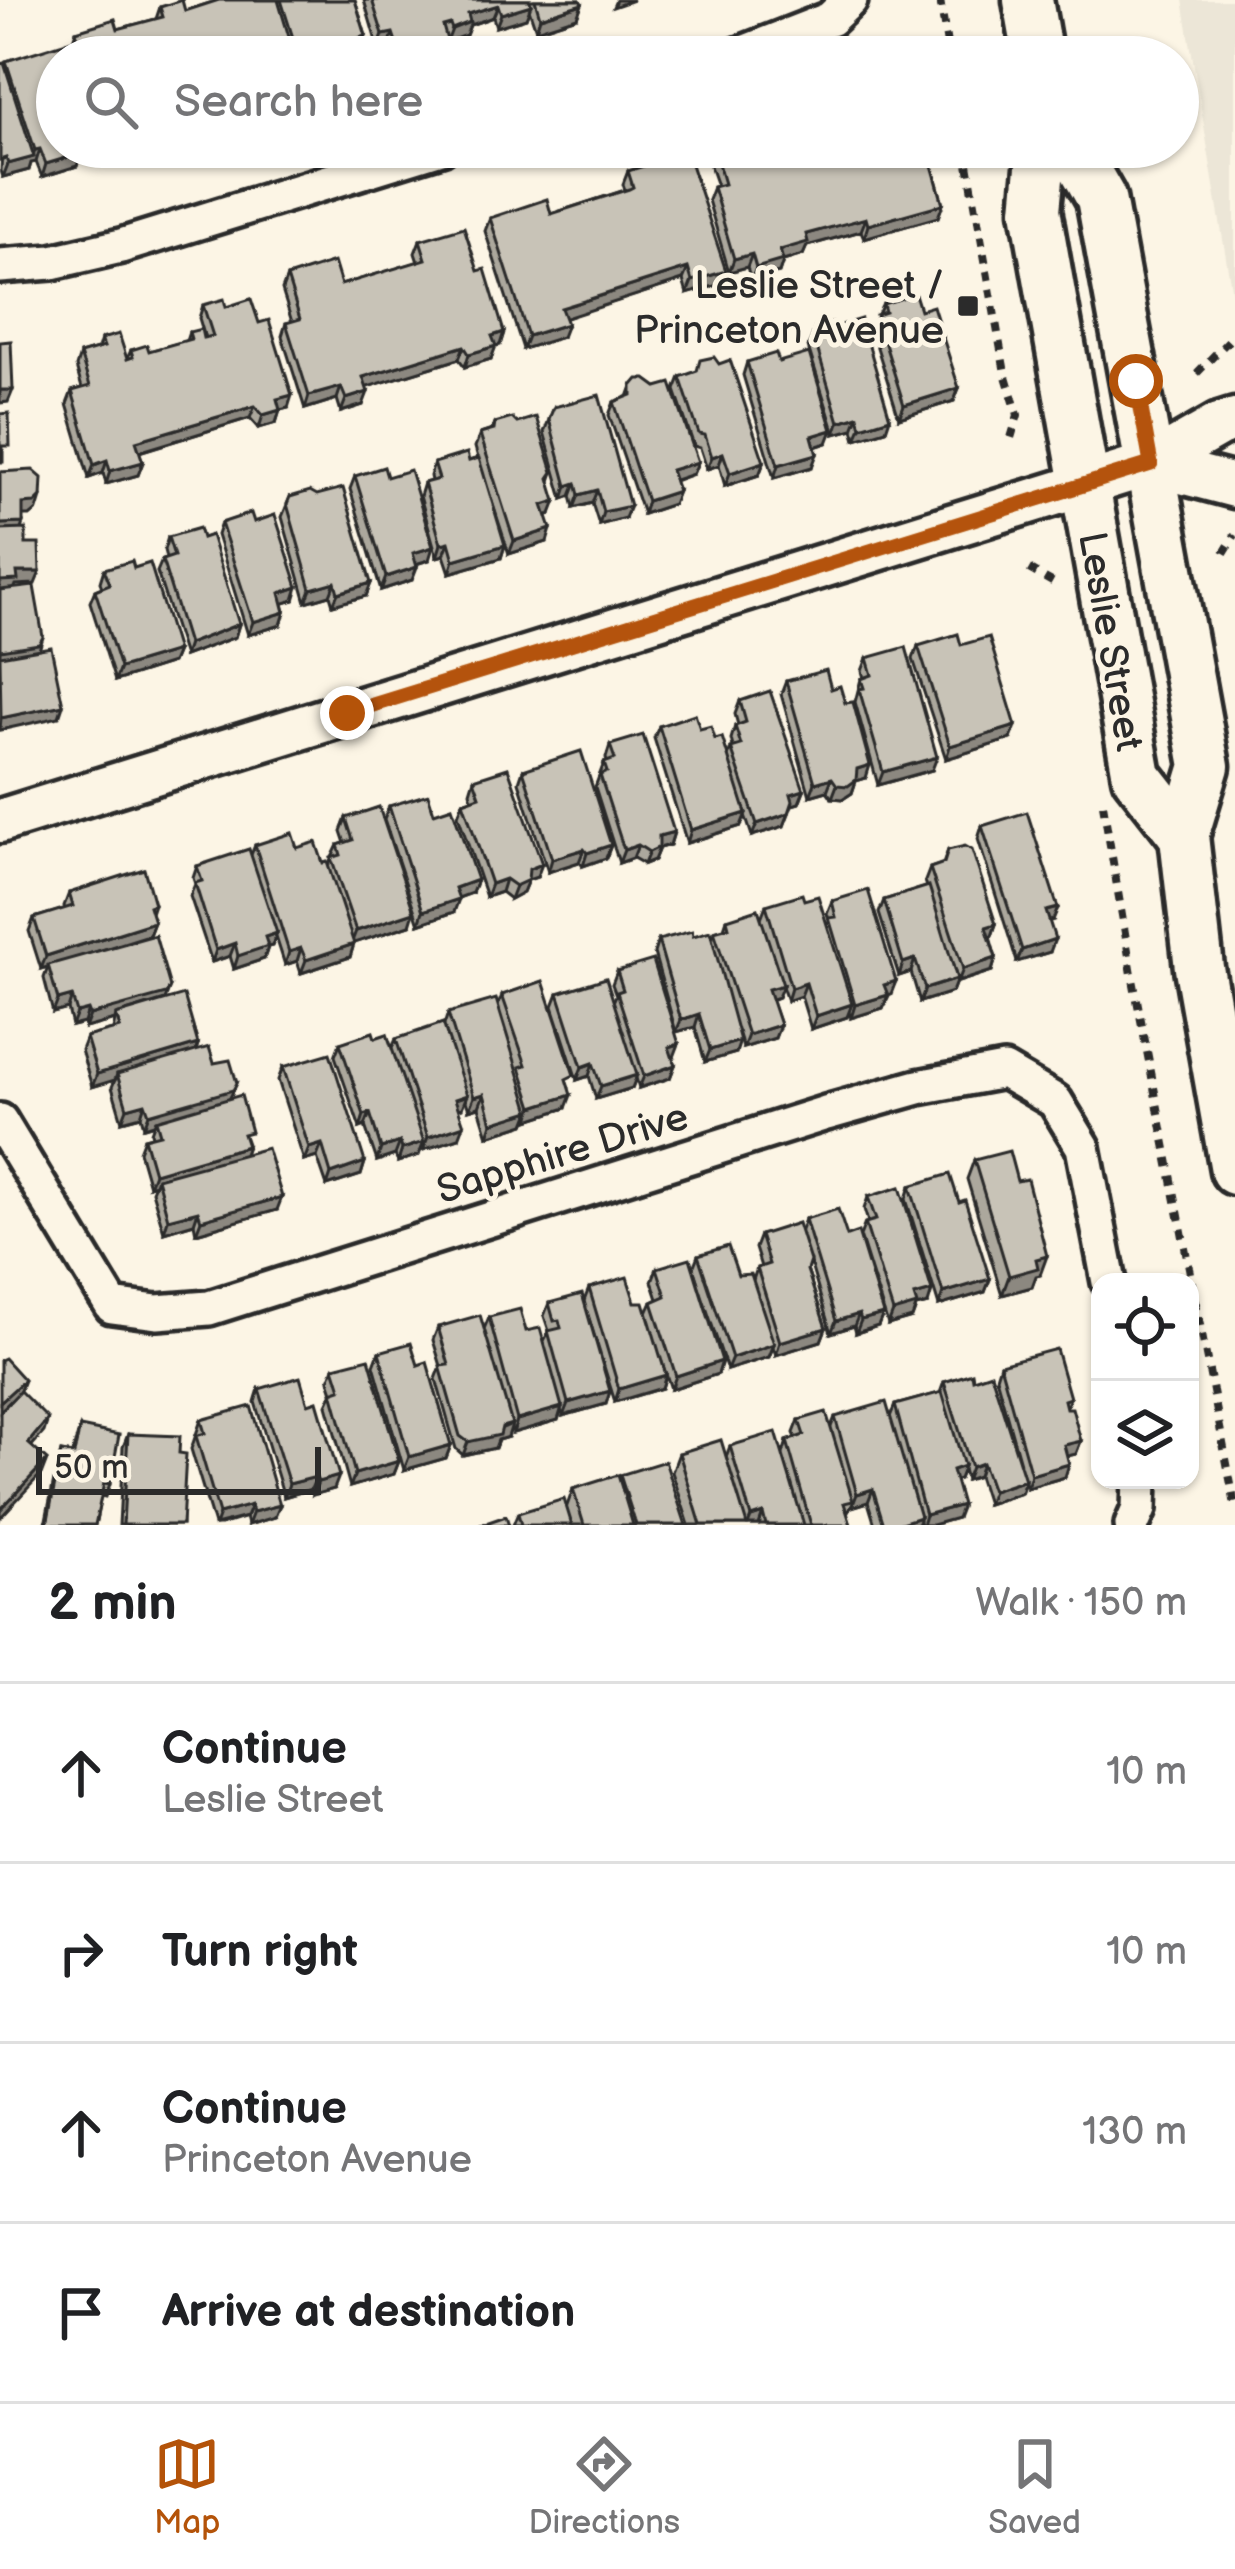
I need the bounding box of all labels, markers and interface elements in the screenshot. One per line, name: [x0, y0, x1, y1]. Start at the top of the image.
search box: [36, 36, 1199, 168]
icon: search: [78, 69, 144, 135]
text: Search here: [174, 75, 423, 130]
place label: Leslie Street / Princeton Avenue: [634, 263, 944, 355]
marker: Leslie Street / Princeton Avenue: [955, 293, 981, 319]
route start: [1109, 354, 1163, 408]
street label: Leslie Street: [1067, 528, 1152, 755]
route end: [320, 686, 374, 740]
street label: Sapphire Drive: [431, 1094, 694, 1215]
map controls: [1091, 1273, 1199, 1489]
button: locate: [1091, 1273, 1199, 1381]
button: layers: [1091, 1381, 1199, 1489]
scale bar: [36, 1441, 321, 1494]
text: 50 m: [54, 1448, 129, 1488]
text: 2 min: [48, 1573, 177, 1634]
text: Walk · 150 m: [975, 1580, 1187, 1627]
text: Continue: [162, 1722, 347, 1777]
icon: ahead: [48, 1740, 114, 1806]
text: 10 m: [1106, 1749, 1187, 1796]
text: Leslie Street: [162, 1777, 383, 1824]
icon: right: [48, 1920, 114, 1986]
text: Turn right: [162, 1925, 358, 1980]
text: 10 m: [1106, 1929, 1187, 1976]
text: Continue: [162, 2082, 347, 2137]
icon: ahead: [48, 2100, 114, 2166]
text: 130 m: [1082, 2109, 1187, 2156]
text: Princeton Avenue: [162, 2137, 472, 2184]
icon: arrive: [48, 2280, 114, 2346]
text: Arrive at destination: [162, 2285, 575, 2340]
tab: Map: [154, 2431, 220, 2543]
tab: Directions: [529, 2431, 680, 2543]
tab: Saved: [988, 2431, 1081, 2543]

